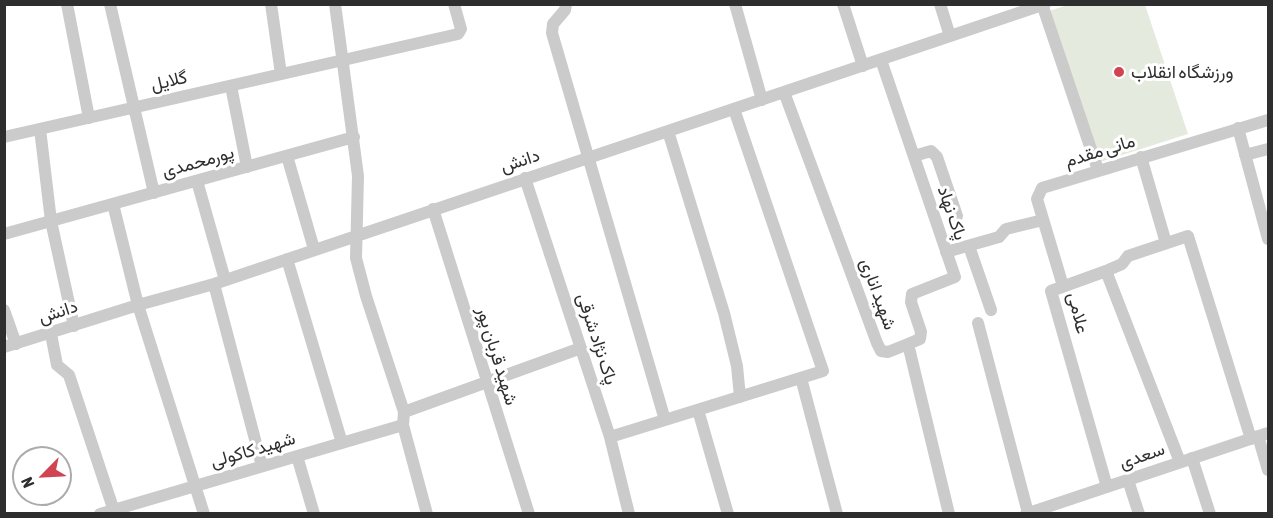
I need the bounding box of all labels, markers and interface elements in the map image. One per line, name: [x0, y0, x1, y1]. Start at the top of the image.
place label: ورزشگاه انقلاب: [1131, 61, 1233, 83]
marker: ورزشگاه انقلاب: [1112, 65, 1126, 79]
street label: گلایل: [148, 66, 190, 96]
street label: مانی مقدم: [1062, 130, 1138, 172]
street label: پورمحمدی: [160, 141, 236, 183]
street label: دانش: [498, 145, 542, 177]
street label: پاک نهاد: [933, 183, 971, 243]
street label: شهید اناری: [855, 255, 901, 333]
street label: پاک نژاد شرقی: [572, 290, 622, 388]
street label: علامی: [1063, 290, 1093, 336]
street label: دانش: [36, 296, 80, 328]
street label: شهید قربان پور: [472, 304, 522, 408]
street label: شهید کاکولی: [208, 428, 298, 472]
street label: سعدی: [1116, 438, 1168, 474]
north arrow: [12, 446, 72, 506]
text: N: [17, 475, 38, 490]

